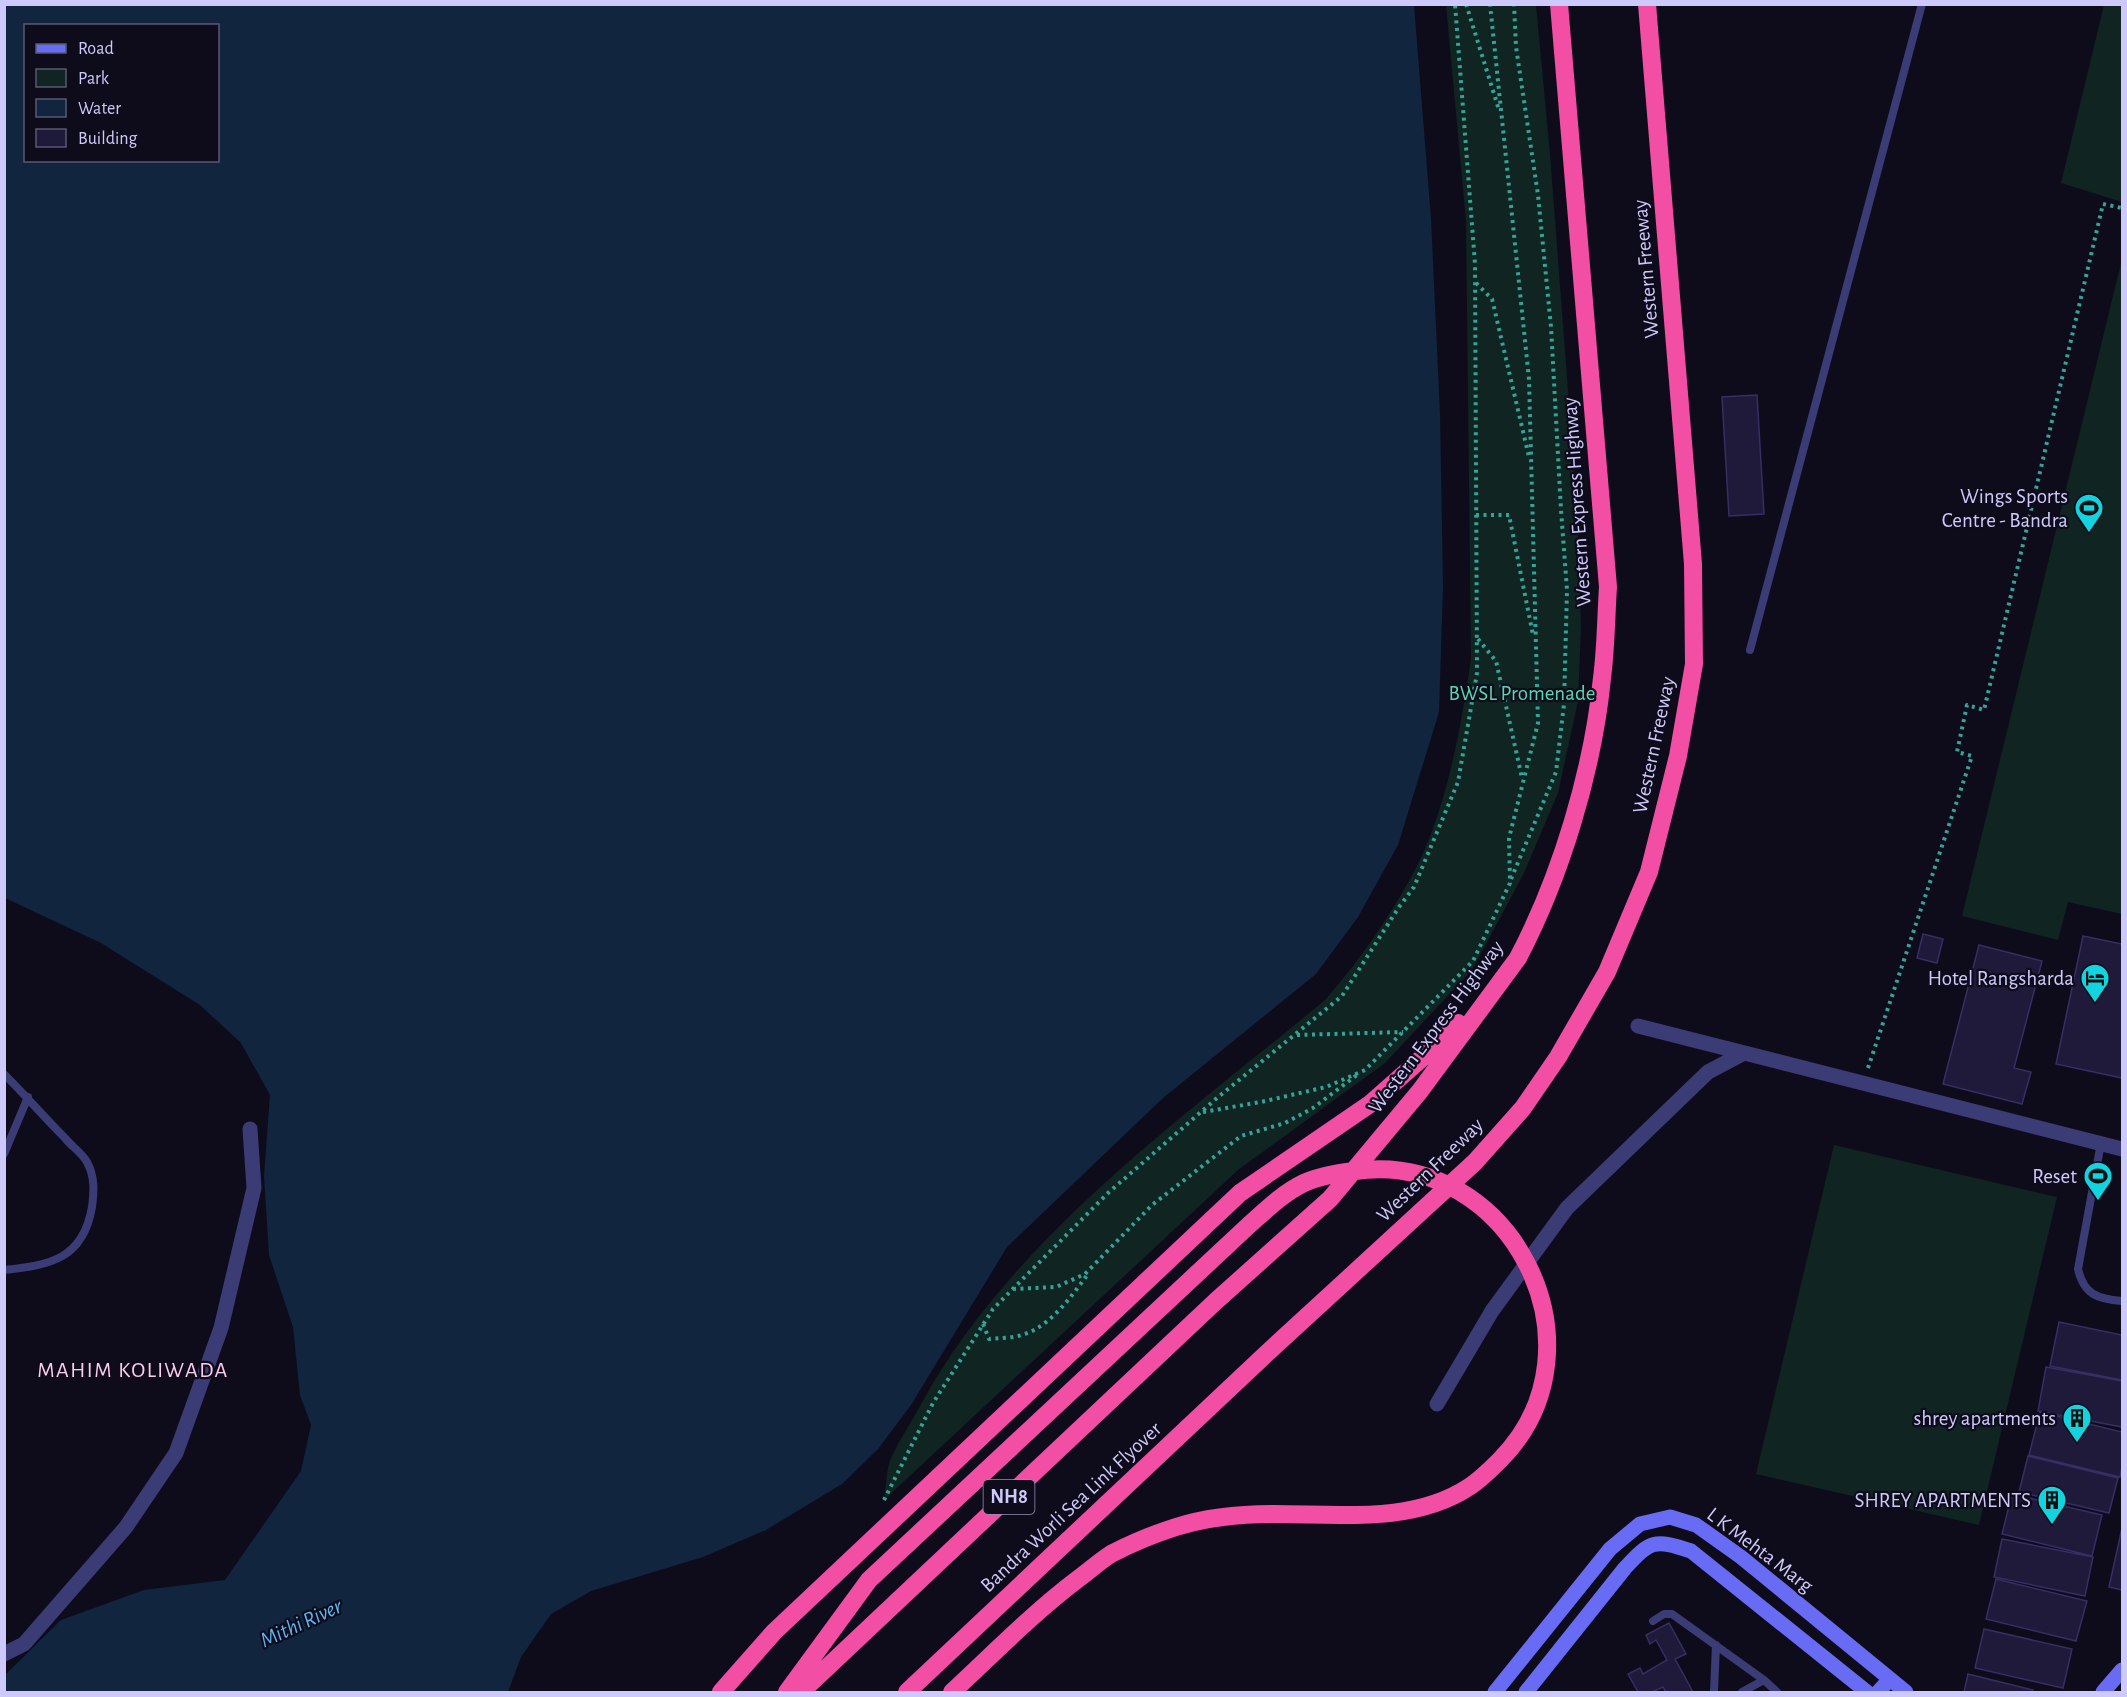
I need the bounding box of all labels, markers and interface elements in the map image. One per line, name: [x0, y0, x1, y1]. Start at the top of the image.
legend: [24, 24, 219, 162]
text: Road: [78, 40, 114, 58]
text: Park: [78, 70, 110, 88]
text: Water: [78, 100, 121, 118]
text: Building: [78, 130, 138, 148]
street label: Western Freeway: [1629, 199, 1663, 339]
street label: Western Express Highway: [1559, 396, 1595, 608]
place label: Wings Sports Centre - Bandra: [1942, 486, 2068, 531]
sports icon: Wings Sports Centre - Bandra: [2073, 492, 2105, 534]
street label: Western Freeway: [1629, 675, 1679, 815]
park label: BWSL Promenade: [1449, 683, 1595, 704]
street label: Western Express Highway: [1364, 937, 1508, 1117]
hotel icon: Hotel Rangsharda: [2079, 962, 2111, 1004]
place label: Hotel Rangsharda: [1928, 968, 2074, 989]
street label: Western Freeway: [1373, 1114, 1487, 1226]
sports icon: Reset: [2082, 1160, 2114, 1202]
place label: Reset: [2032, 1166, 2077, 1187]
district label: MAHIM KOLIWADA: [37, 1359, 229, 1381]
building icon: shrey apartments: [2061, 1402, 2093, 1444]
place label: shrey apartments: [1913, 1408, 2056, 1429]
street label: Bandra Worli Sea Link Flyover: [977, 1418, 1166, 1596]
road number: NH8: [984, 1480, 1034, 1514]
building icon: SHREY APARTMENTS: [2036, 1484, 2068, 1526]
place label: SHREY APARTMENTS: [1854, 1490, 2031, 1511]
street label: L K Mehta Marg: [1703, 1504, 1817, 1597]
water label: Mithi River: [257, 1594, 346, 1651]

